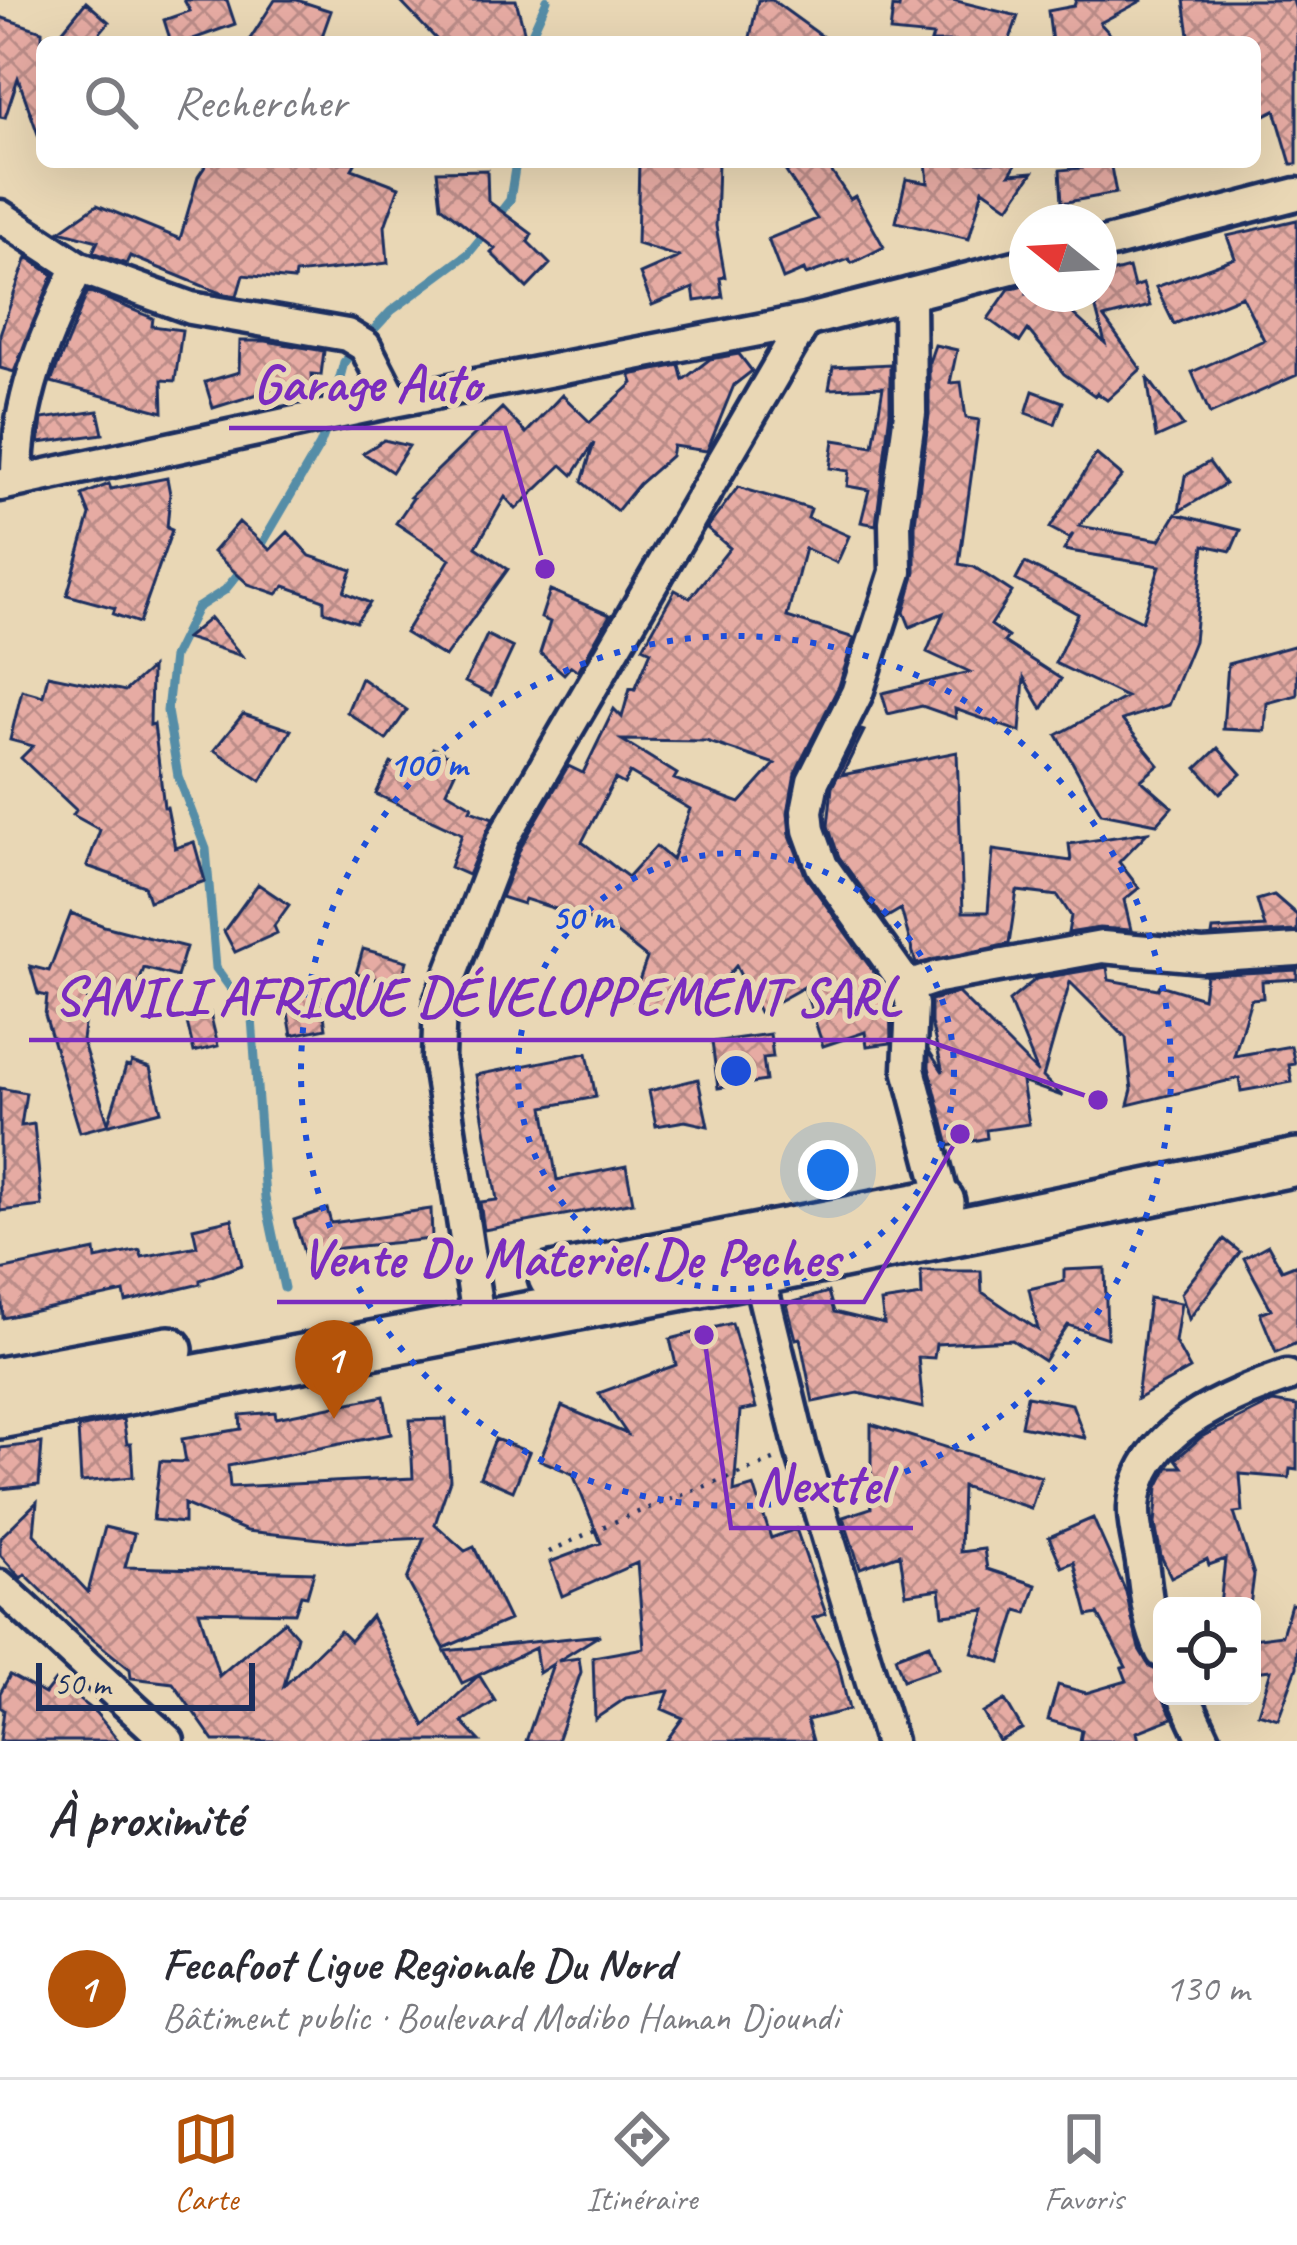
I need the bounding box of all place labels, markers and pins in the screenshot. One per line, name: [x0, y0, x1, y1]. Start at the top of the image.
callout: Garage Auto: [229, 338, 505, 428]
callout: SANILI AFRIQUE DÉVELOPPEMENT SARL: [29, 950, 925, 1040]
centre of rings: [715, 1050, 757, 1092]
callout: Vente Du Materiel De Peches: [277, 1212, 864, 1302]
pin: 1: [295, 1320, 373, 1419]
callout: Nexttel: [731, 1438, 913, 1528]

